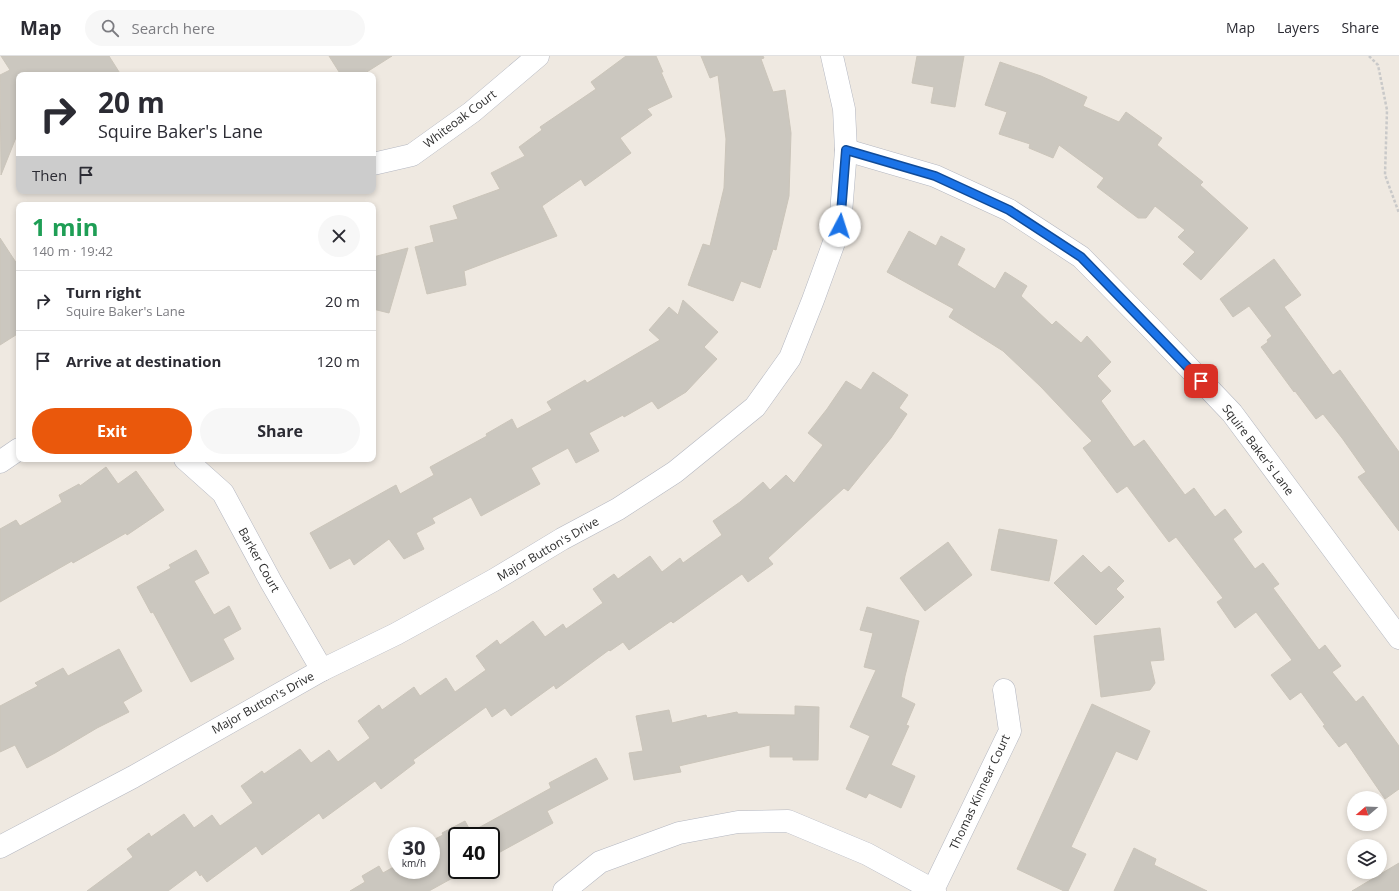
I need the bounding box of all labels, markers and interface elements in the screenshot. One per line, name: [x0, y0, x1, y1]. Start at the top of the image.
search box: [85, 10, 365, 46]
text: Map: [20, 15, 61, 41]
icon: search: [99, 17, 121, 39]
text: Search here: [131, 18, 215, 38]
text: Map: [1226, 18, 1255, 37]
text: Layers: [1277, 18, 1319, 37]
text: Share: [1341, 18, 1379, 37]
text: 20 m: [98, 83, 165, 121]
street label: Whiteoak Court: [420, 86, 500, 152]
icon: right: [32, 88, 84, 140]
text: Squire Baker's Lane: [98, 119, 263, 143]
icon: arrive: [75, 164, 97, 186]
text: Then: [32, 165, 67, 185]
position arrow: [819, 205, 861, 247]
text: 1 min: [32, 210, 99, 243]
button: close: [318, 215, 360, 257]
text: 140 m · 19:42: [32, 242, 113, 260]
text: Turn right: [66, 282, 141, 302]
icon: right: [32, 290, 54, 312]
text: 20 m: [325, 291, 360, 311]
text: Squire Baker's Lane: [66, 302, 185, 320]
icon: arrive: [32, 350, 54, 372]
text: Arrive at destination: [66, 351, 221, 371]
text: 120 m: [316, 351, 360, 371]
pin: [1184, 364, 1218, 398]
icon: arrive: [1190, 370, 1212, 392]
street label: Squire Baker's Lane: [1219, 401, 1298, 499]
button: Exit: [32, 408, 192, 454]
button: Share: [200, 408, 360, 454]
street label: Major Button's Drive: [494, 512, 602, 585]
street label: Barker Court: [235, 524, 284, 595]
street label: Major Button's Drive: [208, 667, 317, 738]
street label: Thomas Kinnear Court: [945, 731, 1014, 852]
north arrow: [1347, 791, 1387, 831]
map controls: [1347, 791, 1387, 879]
speed limit sign: 40: [448, 827, 500, 879]
text: 30: [403, 834, 425, 861]
button: layers: [1347, 839, 1387, 879]
text: km/h: [402, 856, 426, 870]

